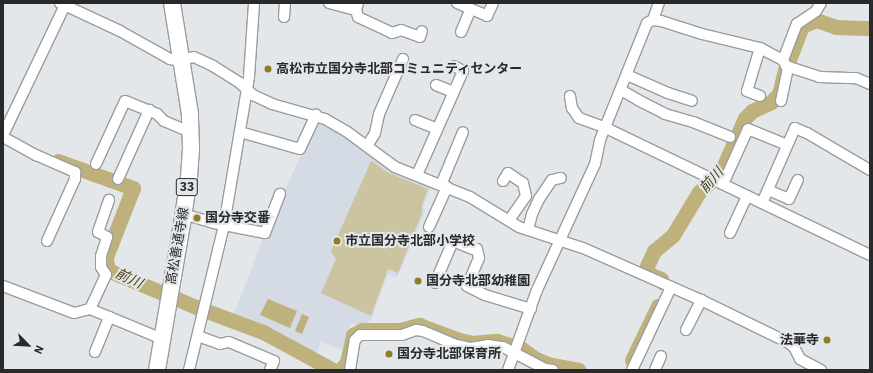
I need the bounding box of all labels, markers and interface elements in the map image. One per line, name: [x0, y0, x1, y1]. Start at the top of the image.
place label: 高松市立国分寺北部コミュニティセンター: [276, 61, 523, 77]
marker: 高松市立国分寺北部コミュニティセンター: [263, 64, 273, 74]
water label: 前川: [695, 164, 727, 196]
road number: 33: [175, 177, 199, 197]
street label: 高松善通寺線: [164, 206, 192, 286]
place label: 国分寺交番: [205, 210, 270, 226]
marker: 国分寺交番: [192, 213, 202, 223]
place label: 市立国分寺北部小学校: [345, 233, 475, 249]
marker: 市立国分寺北部小学校: [332, 236, 342, 246]
water label: 前川: [113, 264, 145, 292]
place label: 国分寺北部幼稚園: [426, 273, 530, 289]
marker: 国分寺北部幼稚園: [413, 276, 423, 286]
north arrow: [8, 325, 48, 365]
place label: 法華寺: [780, 332, 819, 348]
marker: 法華寺: [822, 335, 832, 345]
text: N: [31, 343, 47, 356]
place label: 国分寺北部保育所: [397, 346, 501, 362]
marker: 国分寺北部保育所: [384, 349, 394, 359]

